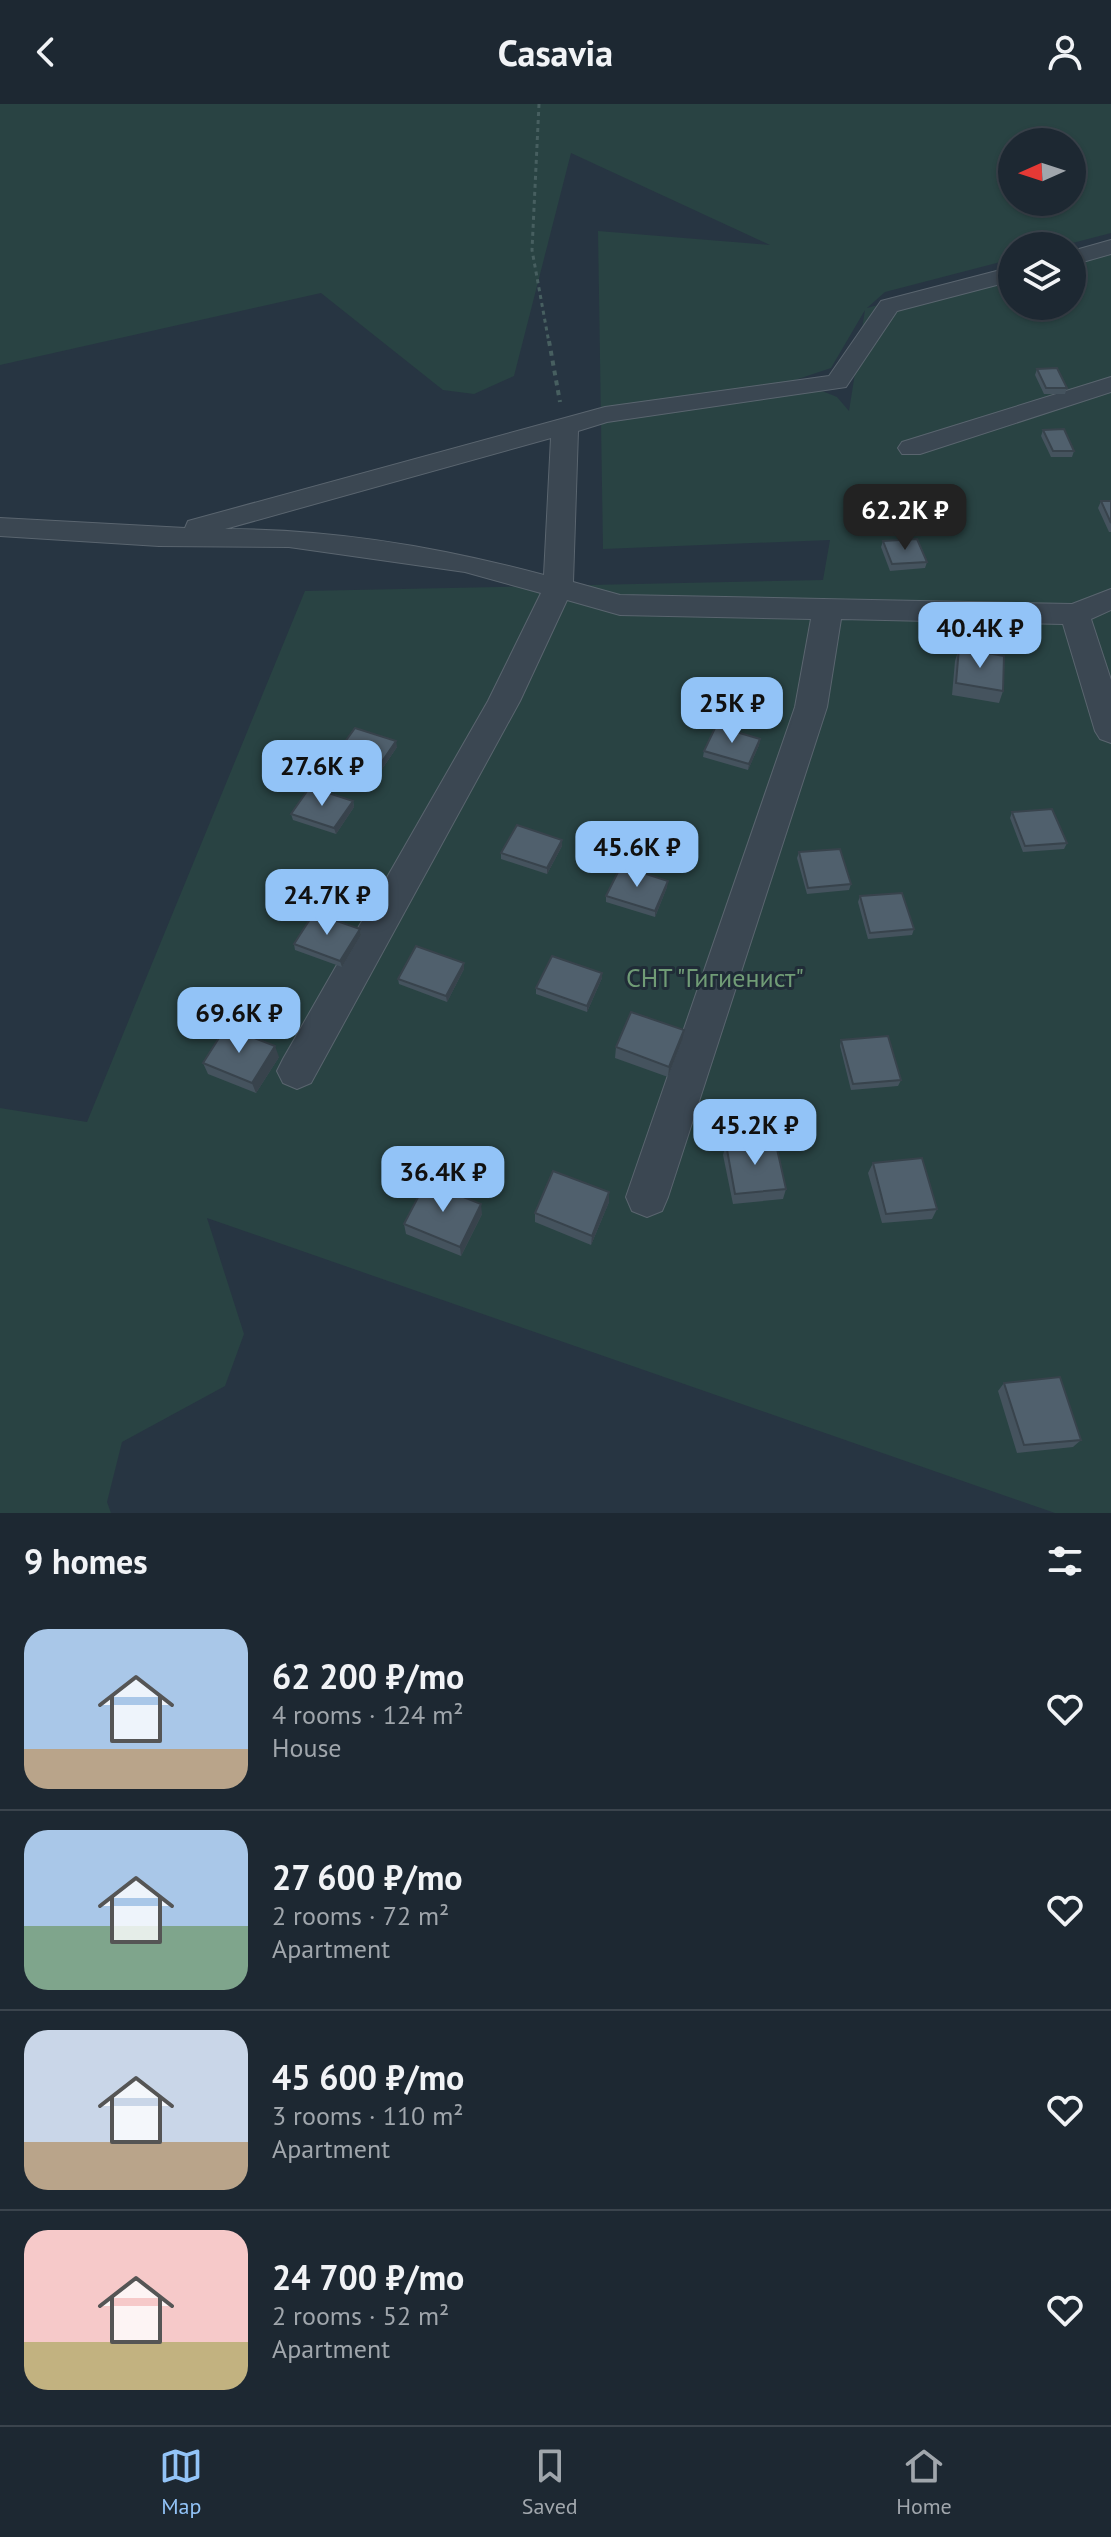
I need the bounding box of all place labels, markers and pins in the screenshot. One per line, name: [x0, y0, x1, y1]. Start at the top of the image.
pin: 62.2K ₽: [831, 484, 979, 552]
pin: 40.4K ₽: [906, 602, 1054, 670]
pin: 25K ₽: [676, 677, 788, 745]
pin: 27.6K ₽: [248, 740, 396, 808]
pin: 45.6K ₽: [563, 821, 711, 889]
pin: 24.7K ₽: [253, 869, 401, 937]
pin: 69.6K ₽: [165, 987, 313, 1055]
pin: 45.2K ₽: [681, 1099, 829, 1167]
pin: 36.4K ₽: [369, 1146, 517, 1214]

